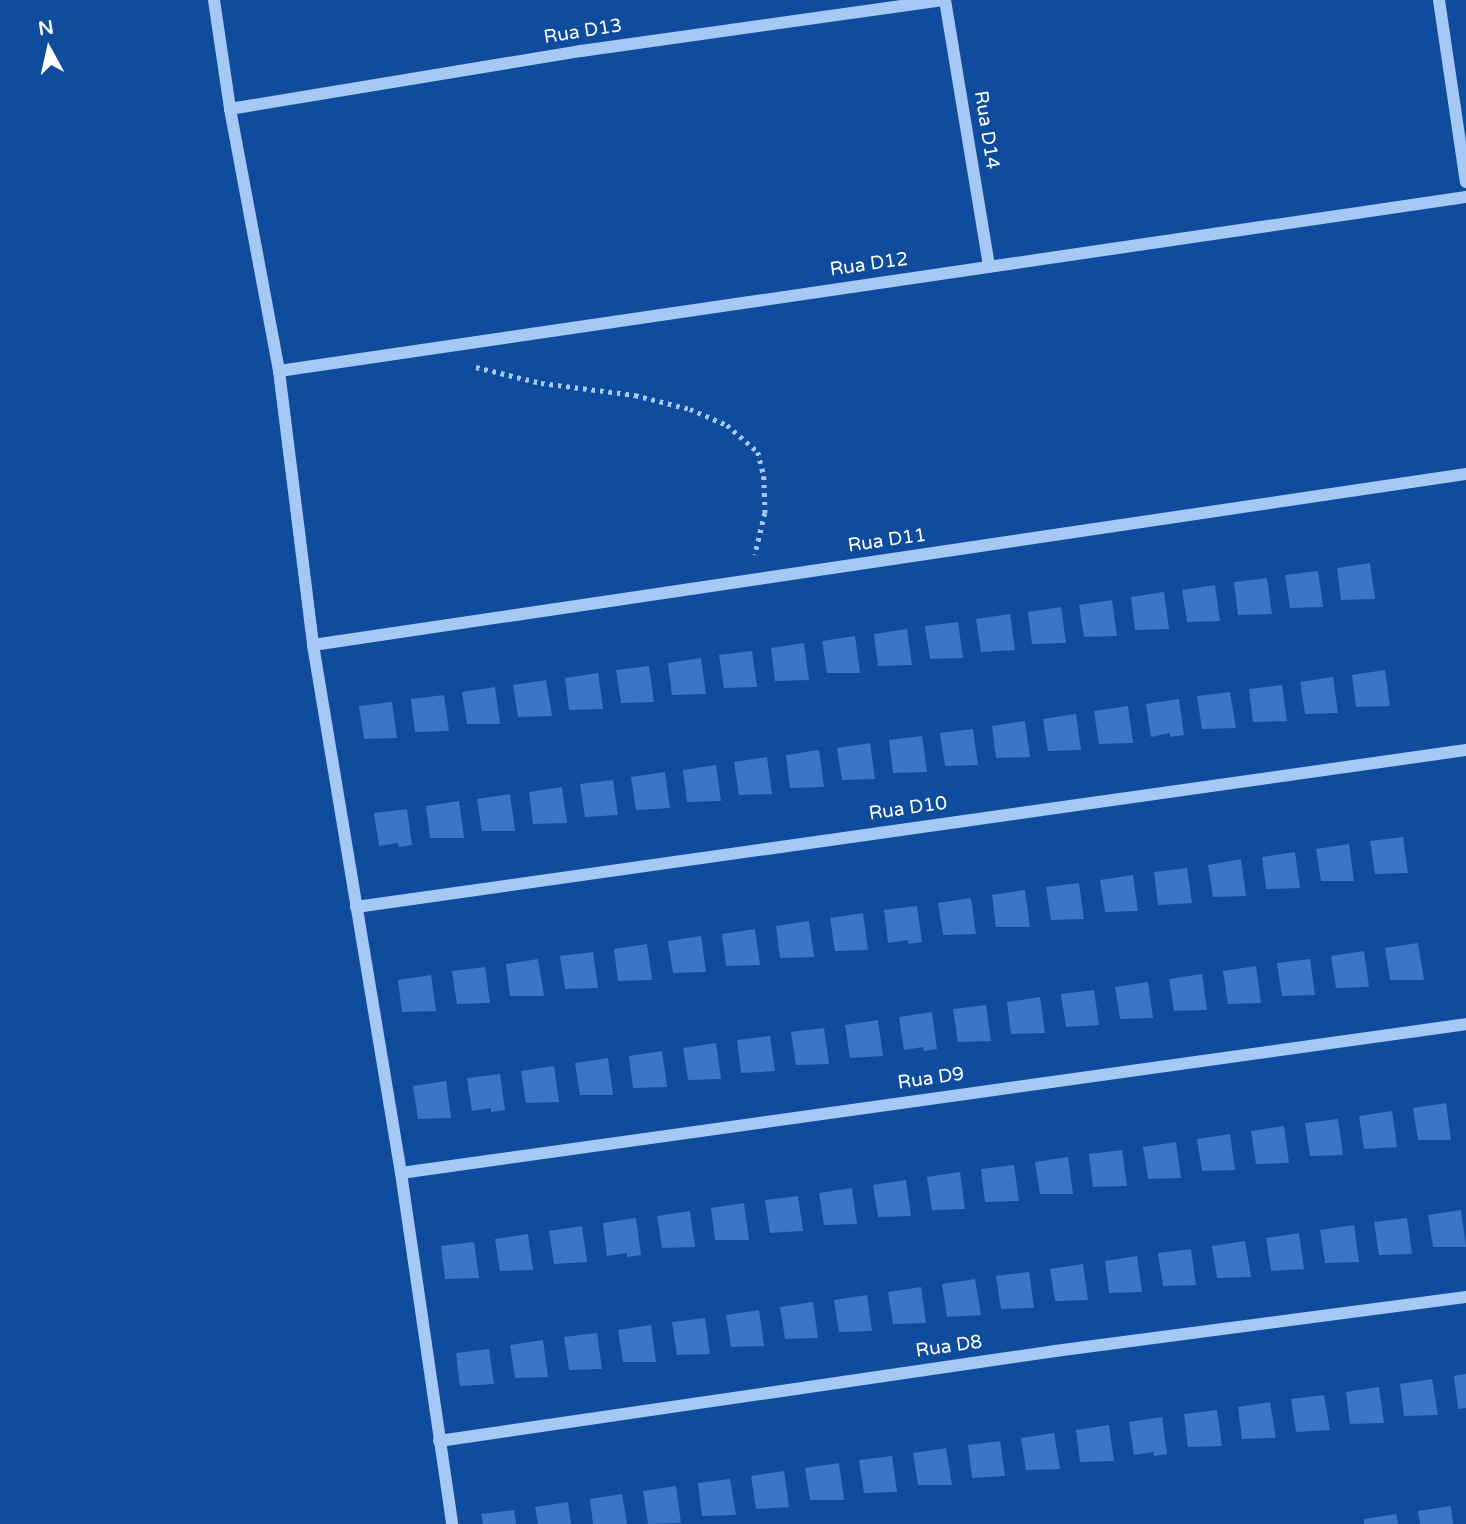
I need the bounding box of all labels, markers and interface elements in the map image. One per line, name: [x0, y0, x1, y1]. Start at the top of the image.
north arrow: [14, 14, 84, 84]
street label: Rua D13: [542, 15, 624, 49]
text: N: [37, 16, 55, 40]
street label: Rua D14: [969, 89, 1003, 171]
street label: Rua D12: [828, 248, 910, 282]
street label: Rua D11: [846, 524, 928, 558]
street label: Rua D10: [867, 792, 949, 826]
street label: Rua D9: [896, 1063, 966, 1095]
street label: Rua D8: [914, 1331, 984, 1363]

